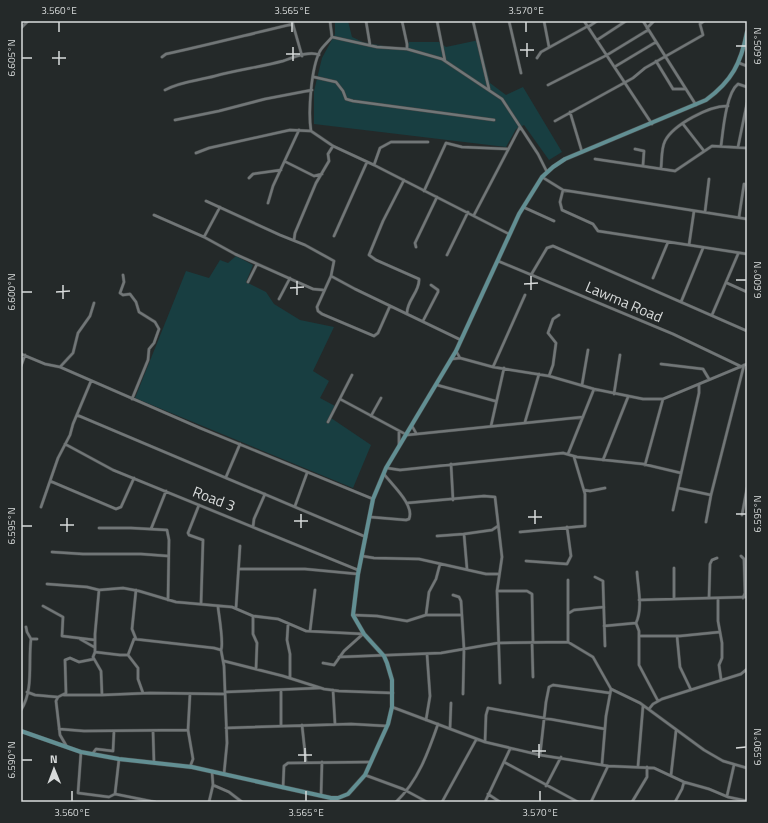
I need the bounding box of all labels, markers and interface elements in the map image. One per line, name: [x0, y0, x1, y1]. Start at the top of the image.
text: 3.560°E: [41, 3, 77, 18]
text: 3.565°E: [274, 3, 310, 18]
text: 3.570°E: [508, 3, 544, 18]
text: 6.605°N: [750, 28, 765, 64]
text: 6.605°N: [4, 40, 19, 76]
text: 6.600°N: [750, 262, 765, 298]
text: 6.600°N: [4, 274, 19, 310]
street label: Lawma Road: [582, 275, 666, 328]
street label: Road 3: [189, 480, 239, 517]
text: 6.595°N: [750, 496, 765, 532]
text: 6.595°N: [4, 508, 19, 544]
text: 6.590°N: [750, 729, 765, 765]
text: 6.590°N: [4, 742, 19, 778]
north arrow: [34, 749, 74, 789]
text: N: [50, 751, 58, 767]
text: 3.560°E: [54, 805, 90, 820]
text: 3.565°E: [288, 805, 324, 820]
text: 3.570°E: [522, 805, 558, 820]

